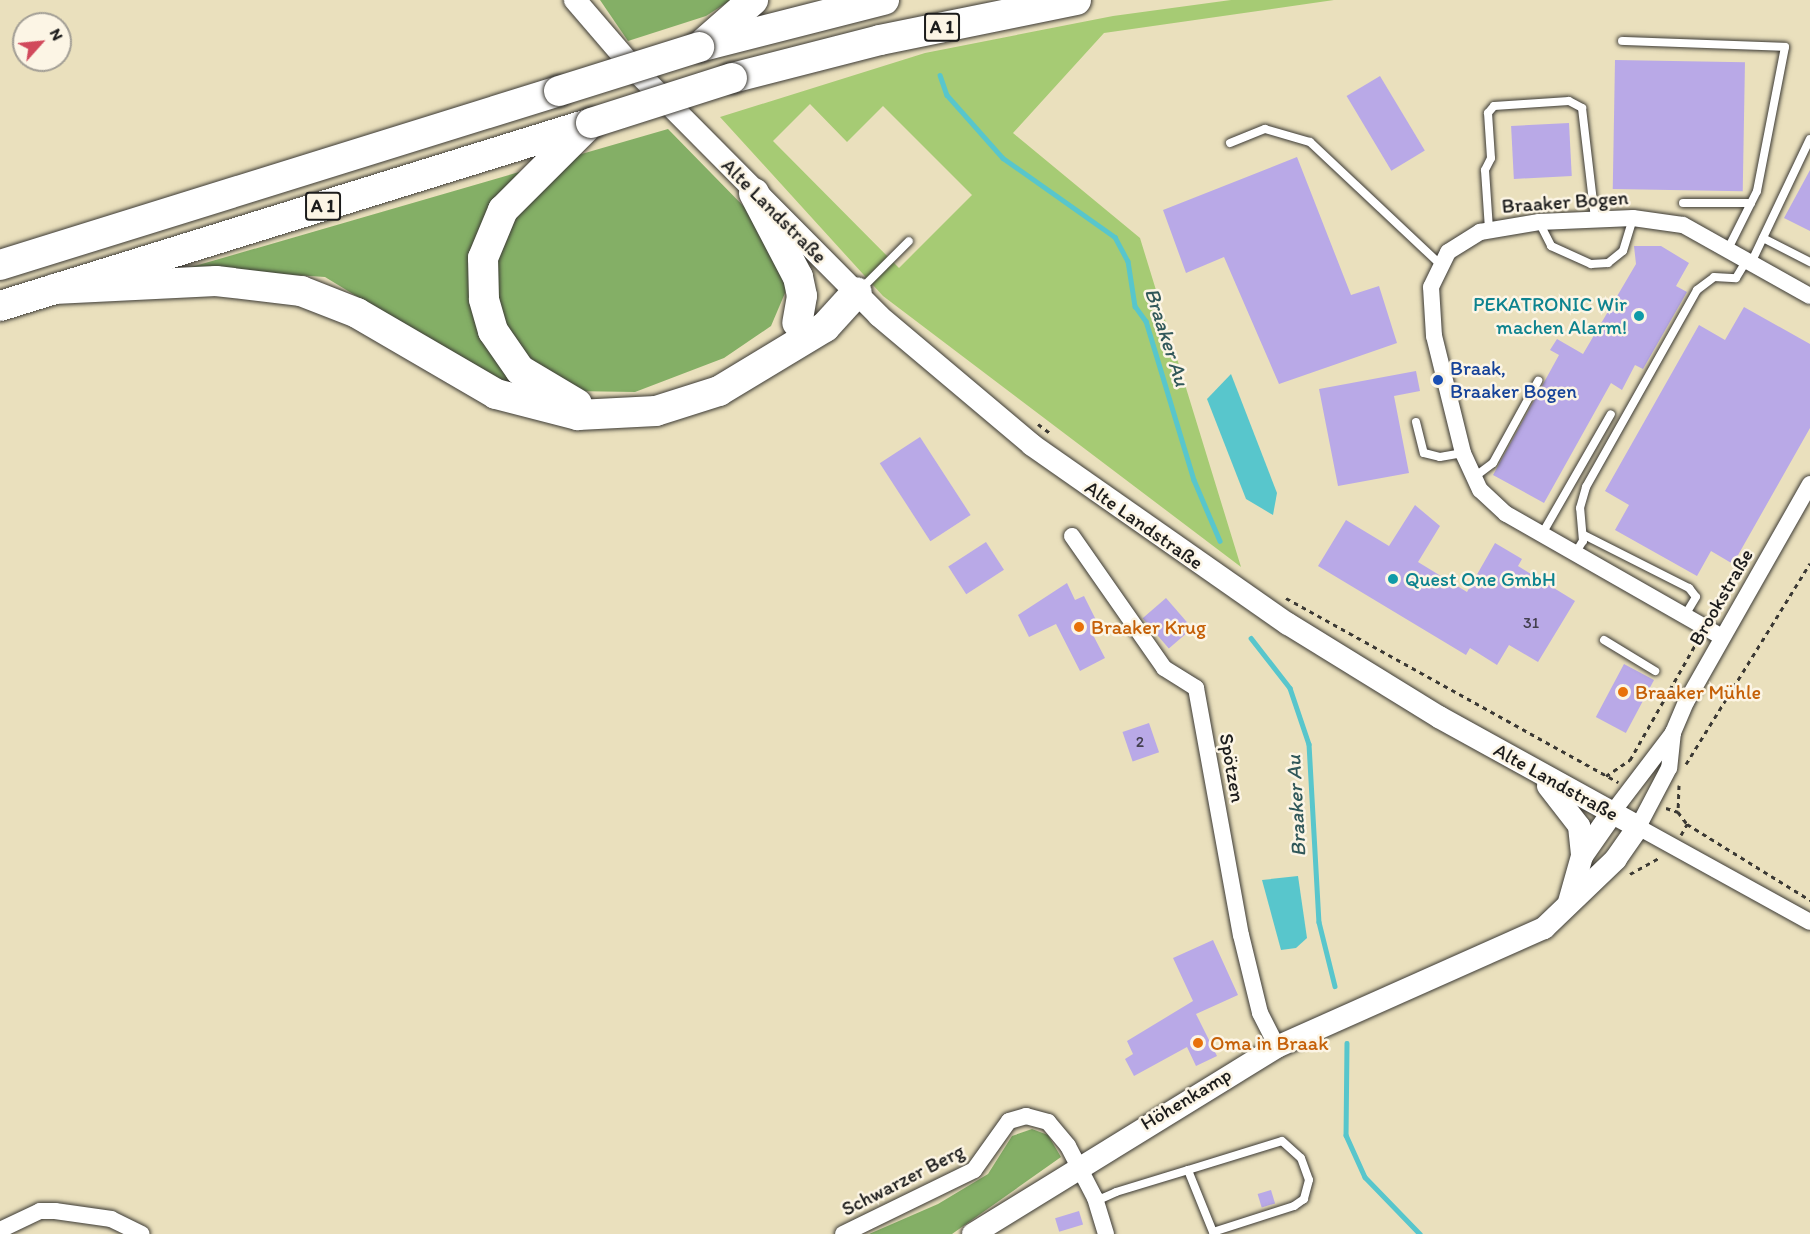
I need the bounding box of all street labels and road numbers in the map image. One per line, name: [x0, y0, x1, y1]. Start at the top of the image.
road number: A 1: [924, 12, 960, 42]
street label: Alte Landstraße: [717, 154, 831, 268]
street label: Braaker Bogen: [1501, 186, 1629, 218]
road number: A 1: [305, 191, 341, 221]
street label: Alte Landstraße: [1080, 476, 1208, 574]
street label: Brookstraße: [1684, 544, 1758, 650]
street label: Spötzen: [1214, 732, 1250, 804]
street label: Alte Landstraße: [1490, 738, 1622, 826]
street label: Höhenkamp: [1136, 1062, 1236, 1136]
street label: Schwarzer Berg: [838, 1139, 968, 1221]

